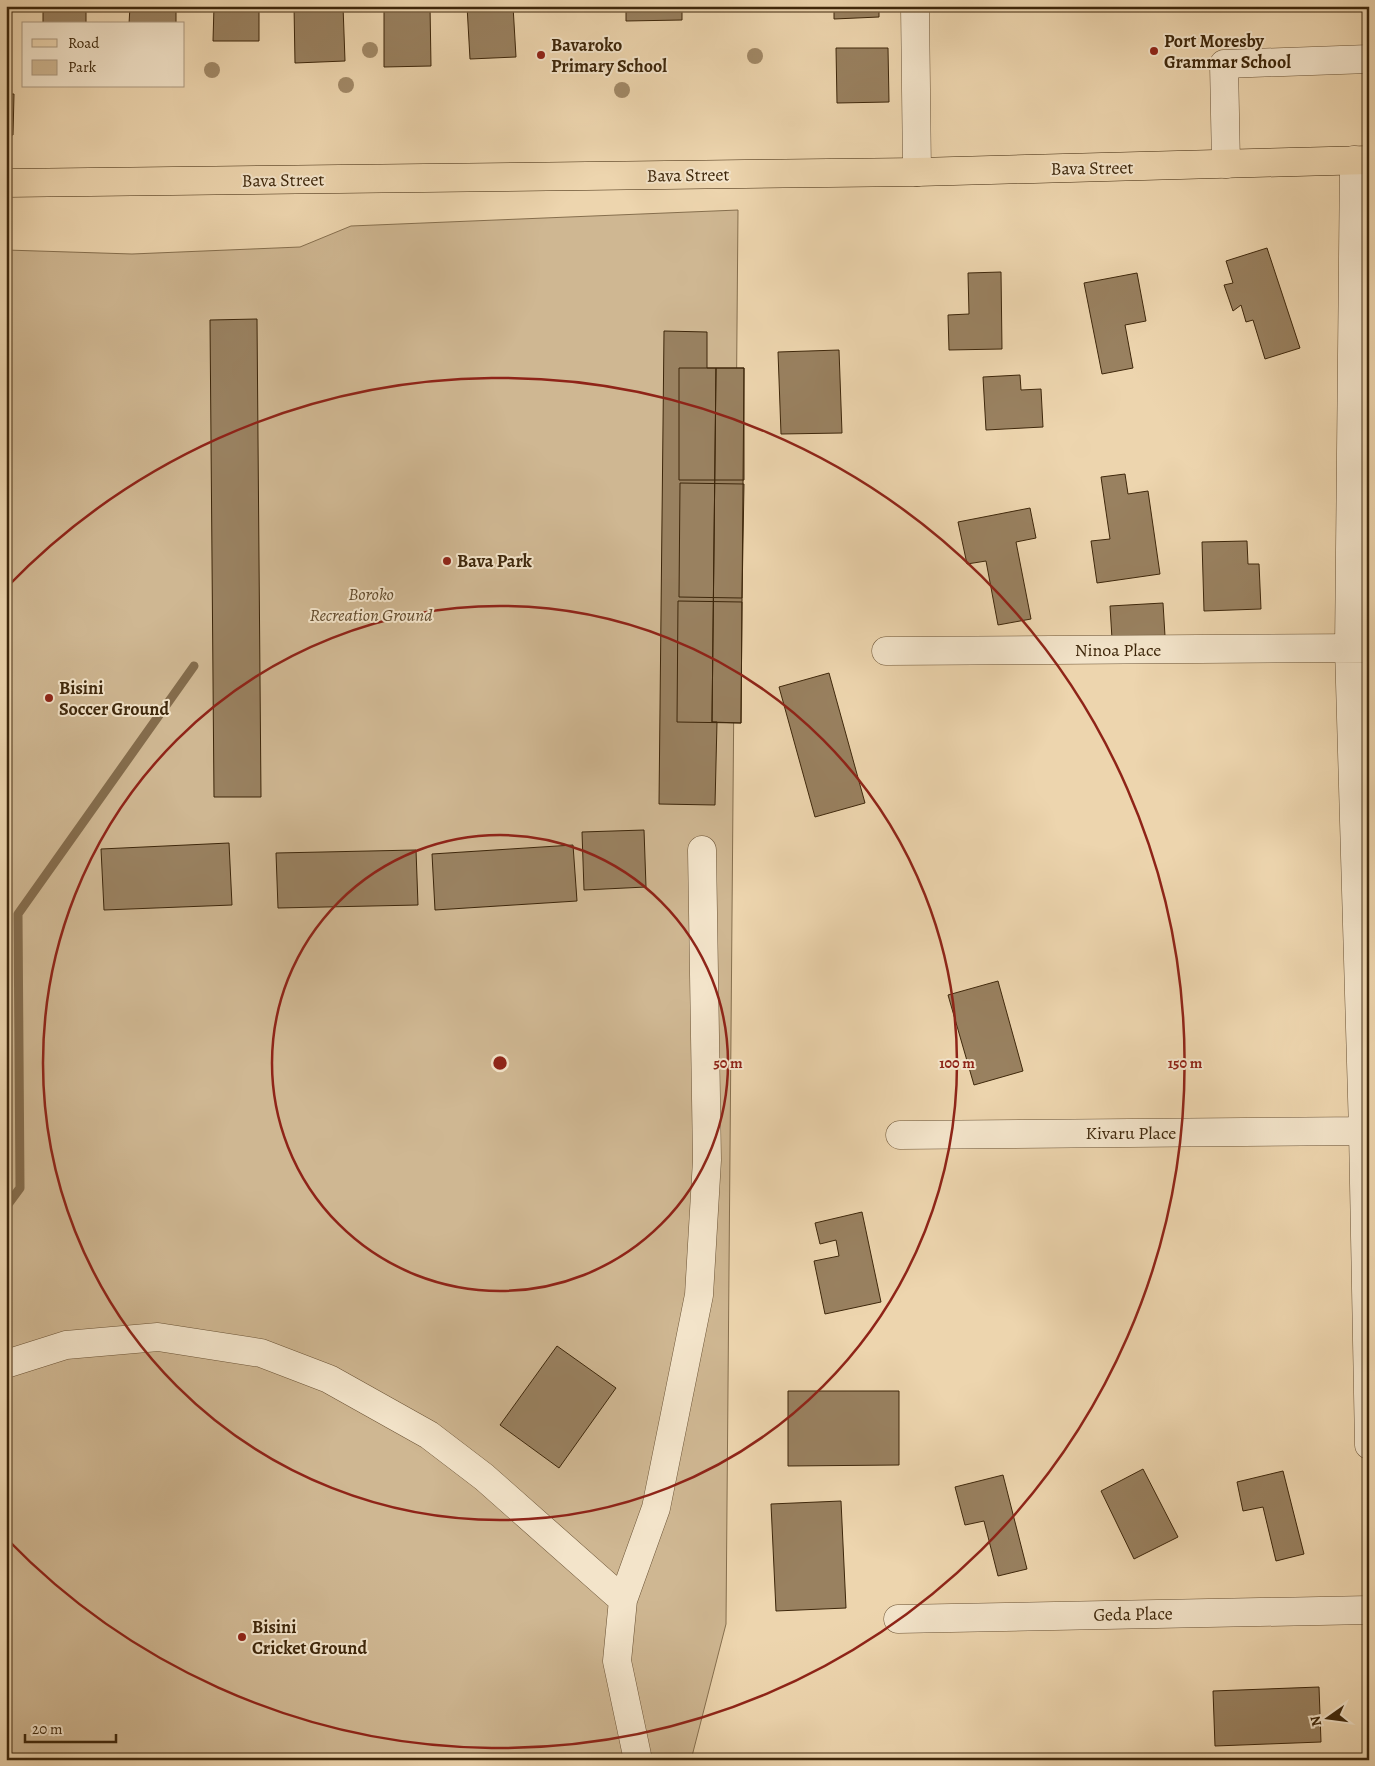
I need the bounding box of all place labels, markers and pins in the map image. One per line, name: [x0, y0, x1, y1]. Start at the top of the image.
place label: Port Moresby Grammar School: [1164, 29, 1291, 74]
place label: Bavaroko Primary School: [551, 33, 667, 78]
marker: Port Moresby Grammar School: [1148, 45, 1160, 57]
marker: Bavaroko Primary School: [535, 49, 547, 61]
place label: Bava Park: [457, 549, 533, 573]
marker: Bava Park: [441, 555, 453, 567]
place label: Bisini Soccer Ground: [59, 676, 169, 721]
marker: Bisini Soccer Ground: [43, 692, 55, 704]
centre of rings: [491, 1054, 509, 1072]
place label: Bisini Cricket Ground: [252, 1615, 367, 1660]
marker: Bisini Cricket Ground: [236, 1631, 248, 1643]

